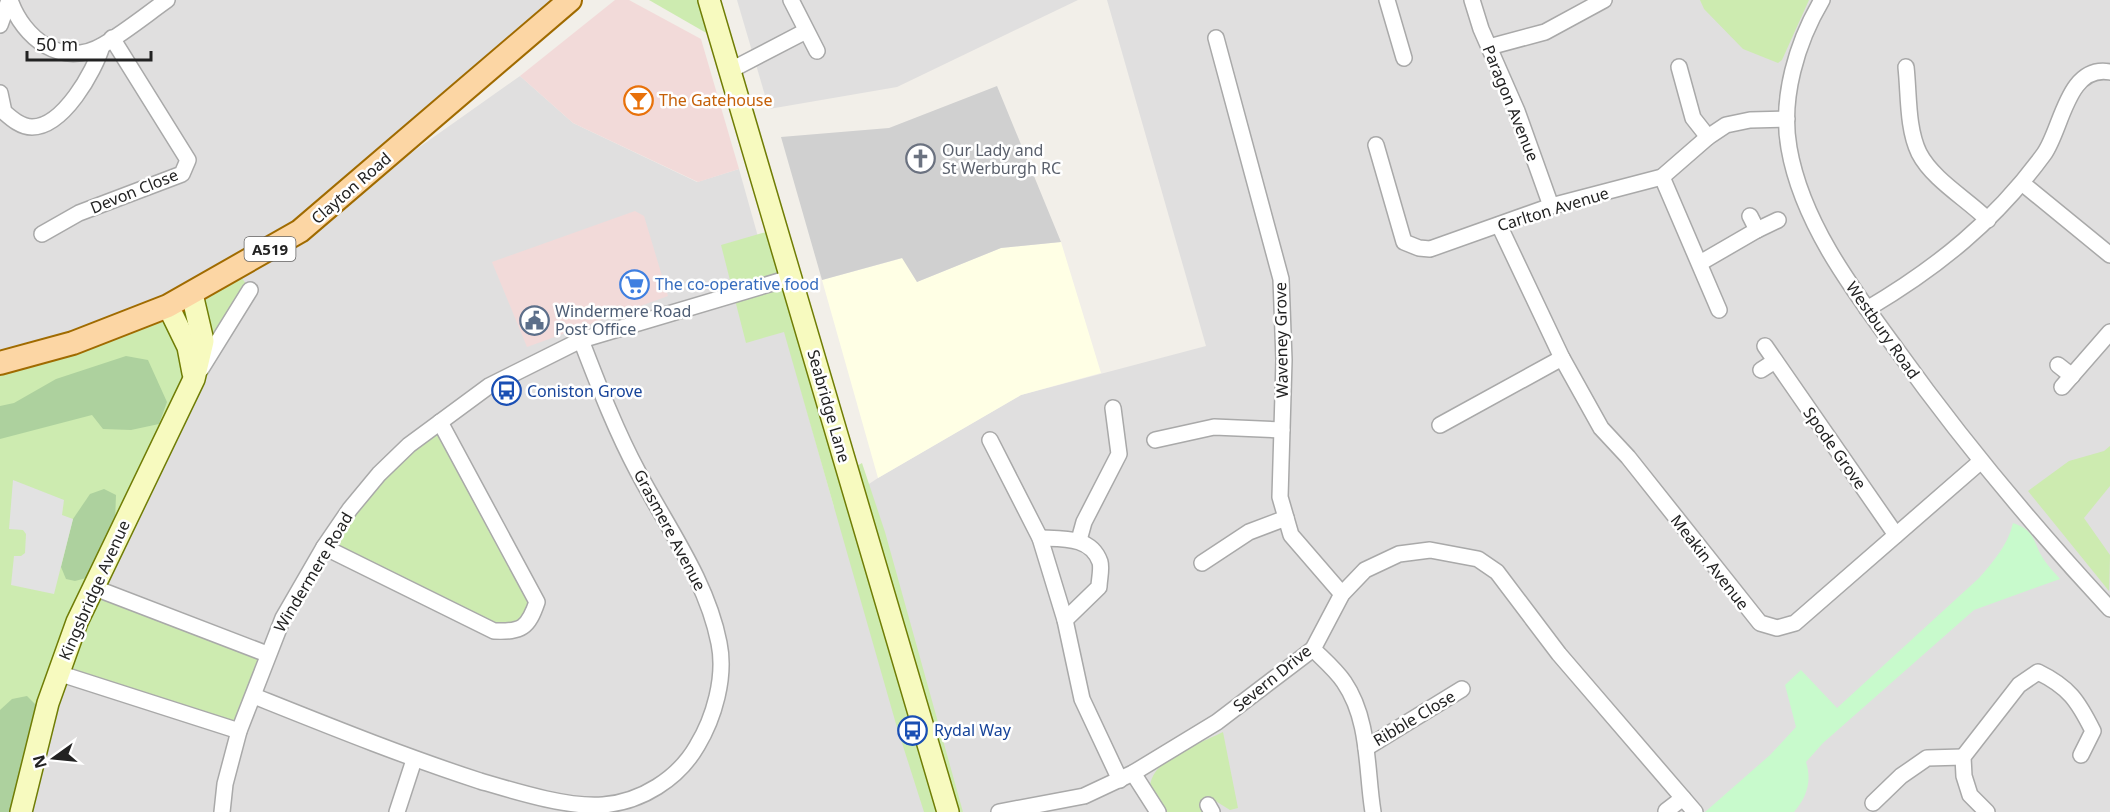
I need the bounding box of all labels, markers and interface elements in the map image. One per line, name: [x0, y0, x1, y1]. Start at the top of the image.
scale bar: [27, 24, 152, 62]
text: 50 m: [36, 32, 78, 56]
street label: Paragon Avenue: [1478, 42, 1544, 164]
bar icon: The Gatehouse: [622, 84, 654, 116]
place label: The Gatehouse: [659, 89, 773, 111]
place label: Our Lady and St Werburgh RC: [942, 139, 1061, 179]
church icon: Our Lady and St Werburgh RC: [905, 143, 937, 175]
street label: Clayton Road: [306, 147, 396, 229]
street label: Devon Close: [87, 163, 181, 219]
street label: Carlton Avenue: [1495, 182, 1611, 236]
road number: A519: [244, 237, 296, 261]
supermarket icon: The co-operative food: [618, 268, 650, 300]
place label: The co-operative food: [655, 273, 819, 295]
street label: Westbury Road: [1841, 277, 1925, 383]
street label: Waveney Grove: [1269, 282, 1293, 398]
place label: Windermere Road Post Office: [555, 300, 691, 340]
public building icon: Windermere Road Post Office: [518, 304, 550, 336]
street label: Seabridge Lane: [802, 347, 856, 465]
bus stop icon: Coniston Grove: [490, 375, 522, 407]
place label: Coniston Grove: [527, 380, 642, 402]
street label: Spode Grove: [1799, 402, 1871, 494]
street label: Grasmere Avenue: [629, 466, 711, 594]
street label: Windermere Road: [268, 508, 358, 636]
street label: Meakin Avenue: [1666, 510, 1754, 614]
street label: Kingsbridge Avenue: [53, 517, 135, 663]
street label: Severn Drive: [1228, 640, 1316, 716]
street label: Ribble Close: [1369, 685, 1459, 751]
bus stop icon: Rydal Way: [897, 714, 929, 746]
place label: Rydal Way: [934, 719, 1012, 741]
north arrow: [24, 728, 84, 788]
text: N: [27, 753, 52, 771]

